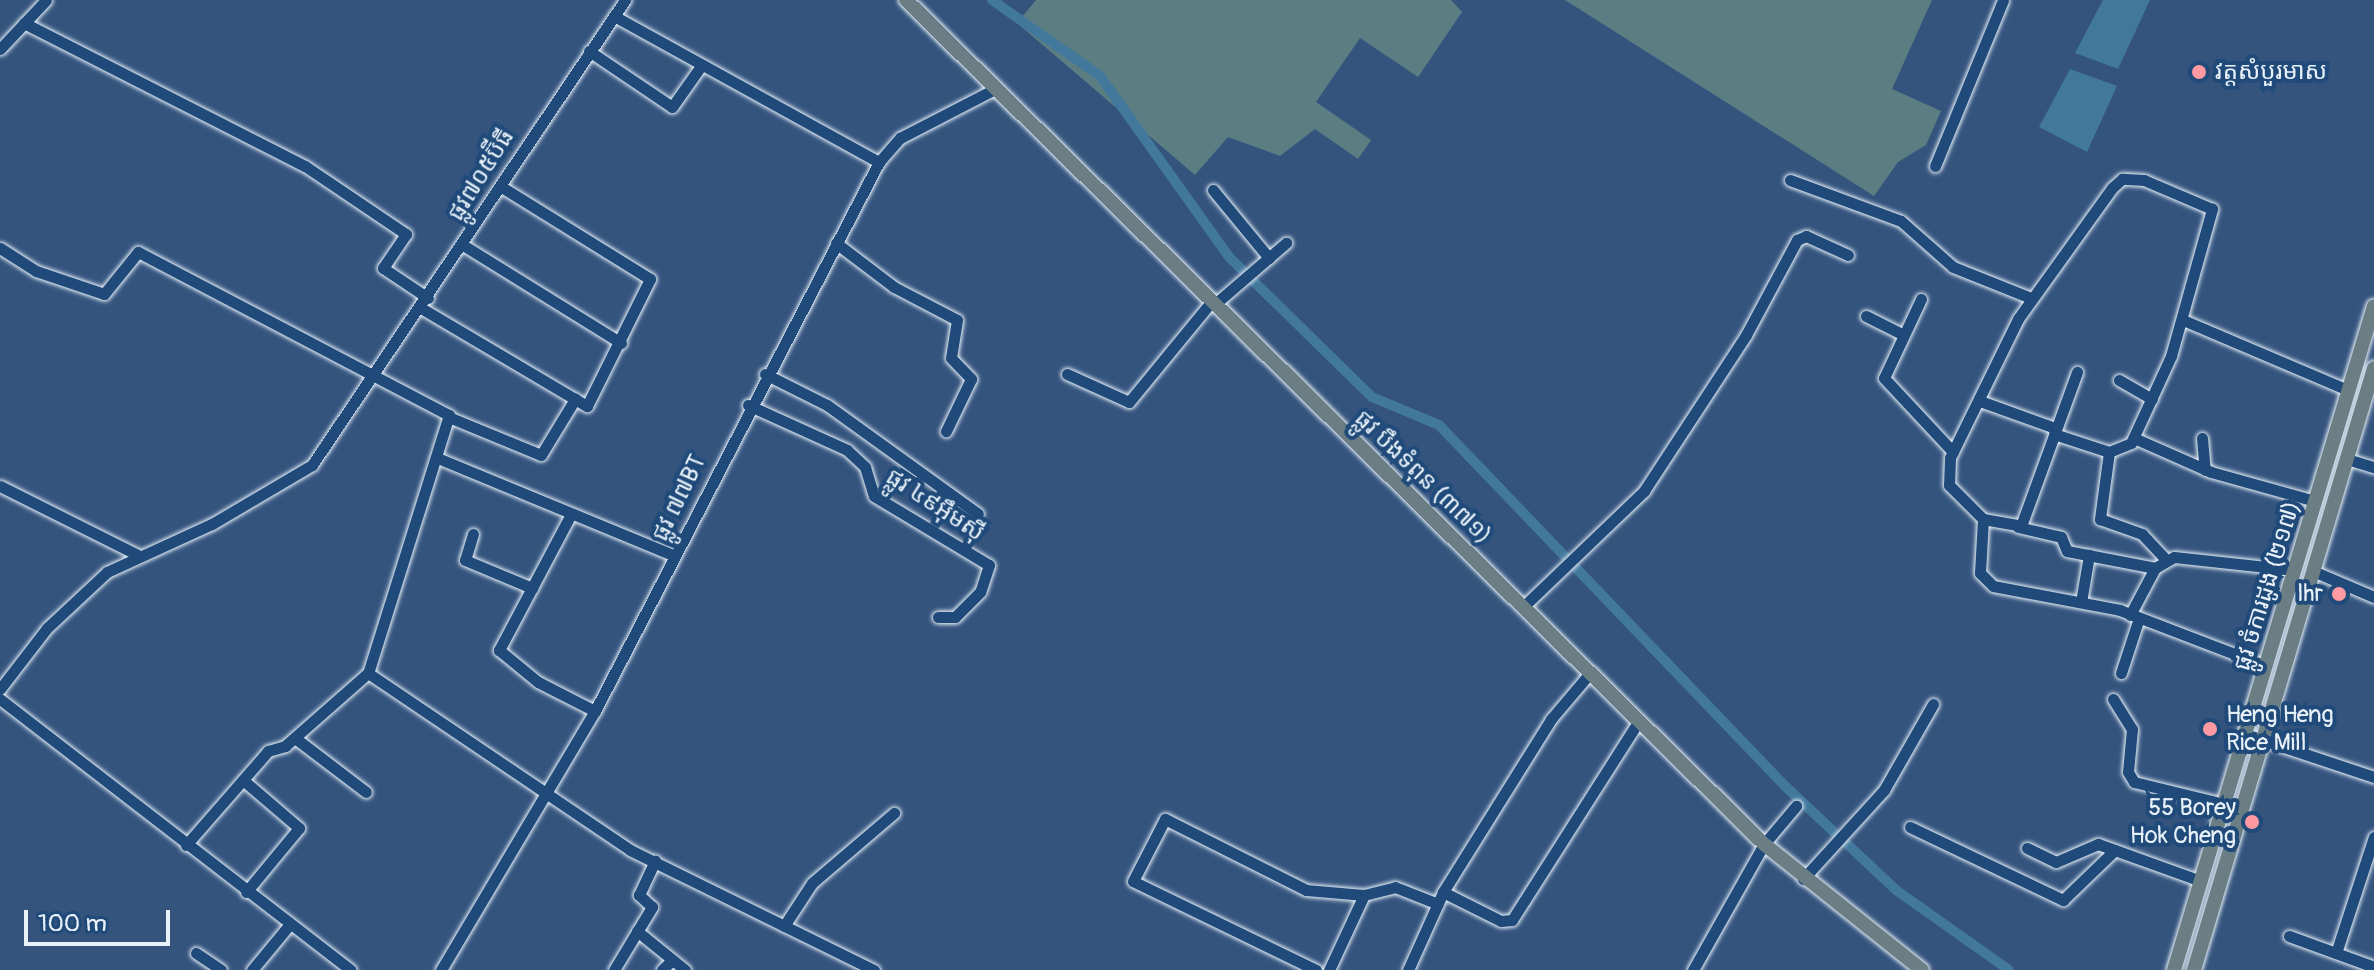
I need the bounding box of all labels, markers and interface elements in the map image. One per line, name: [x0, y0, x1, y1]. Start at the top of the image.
place label: វត្តសំបួរមាស: [2215, 58, 2327, 86]
marker: វត្តសំបួរមាស: [2190, 63, 2208, 81]
street label: ផ្លូវ៧០៥ប៊ីធី: [442, 124, 520, 226]
street label: ផ្លូវ បឹងទំពុន (៣៧១): [1348, 404, 1498, 550]
street label: ផ្លូវ ៧៧BT: [646, 450, 712, 546]
street label: ផ្លូវ ៤៩អ៊ឹមស៊ី: [880, 463, 990, 547]
street label: ផ្លូវ ចំការដូង (២១៧): [2228, 498, 2306, 674]
place label: lhr: [2297, 580, 2323, 608]
marker: lhr: [2330, 585, 2348, 603]
place label: Heng Heng Rice Mill: [2226, 701, 2334, 757]
marker: Heng Heng Rice Mill: [2201, 720, 2219, 738]
place label: 55 Borey Hok Cheng: [2130, 794, 2236, 850]
marker: 55 Borey Hok Cheng: [2243, 813, 2261, 831]
scale bar: [28, 894, 174, 944]
text: 100 m: [38, 909, 107, 938]

